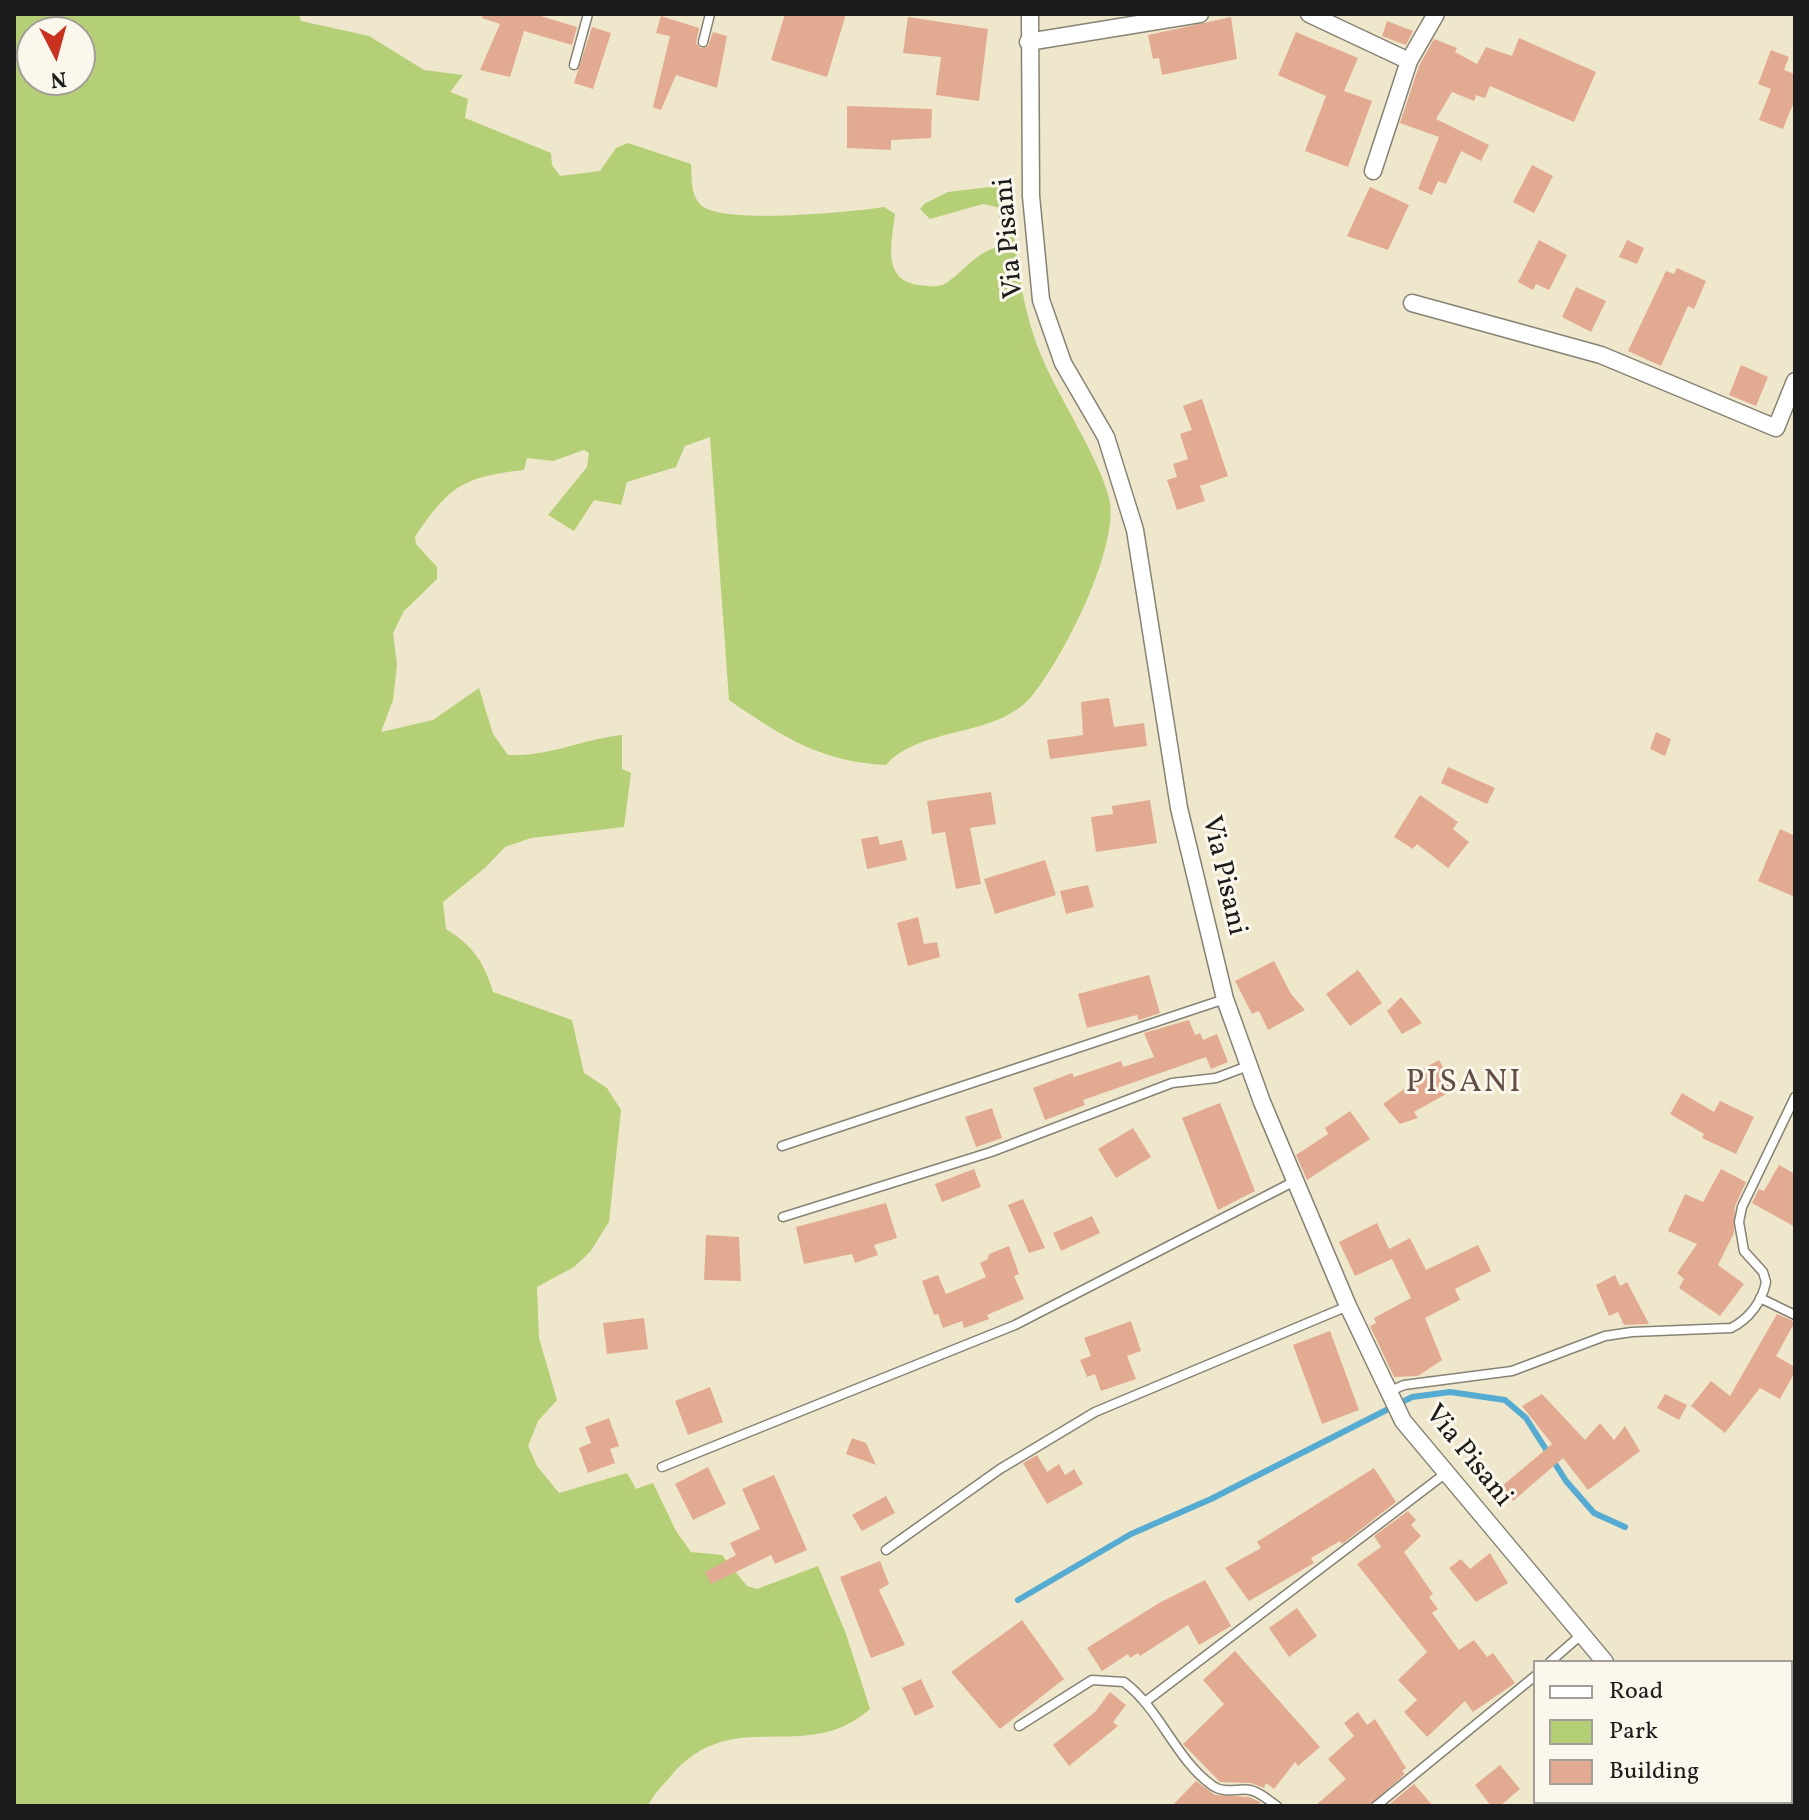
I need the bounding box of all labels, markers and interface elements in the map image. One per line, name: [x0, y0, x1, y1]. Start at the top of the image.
north arrow: [16, 16, 96, 96]
text: N: [49, 62, 68, 95]
street label: Via Pisani: [989, 176, 1033, 300]
street label: Via Pisani: [1192, 813, 1252, 939]
district label: PISANI: [1405, 1066, 1523, 1104]
street label: Via Pisani: [1416, 1399, 1518, 1515]
legend: [1533, 1660, 1793, 1804]
text: Road: [1609, 1675, 1663, 1709]
text: Park: [1609, 1715, 1658, 1749]
text: Building: [1609, 1755, 1699, 1789]

